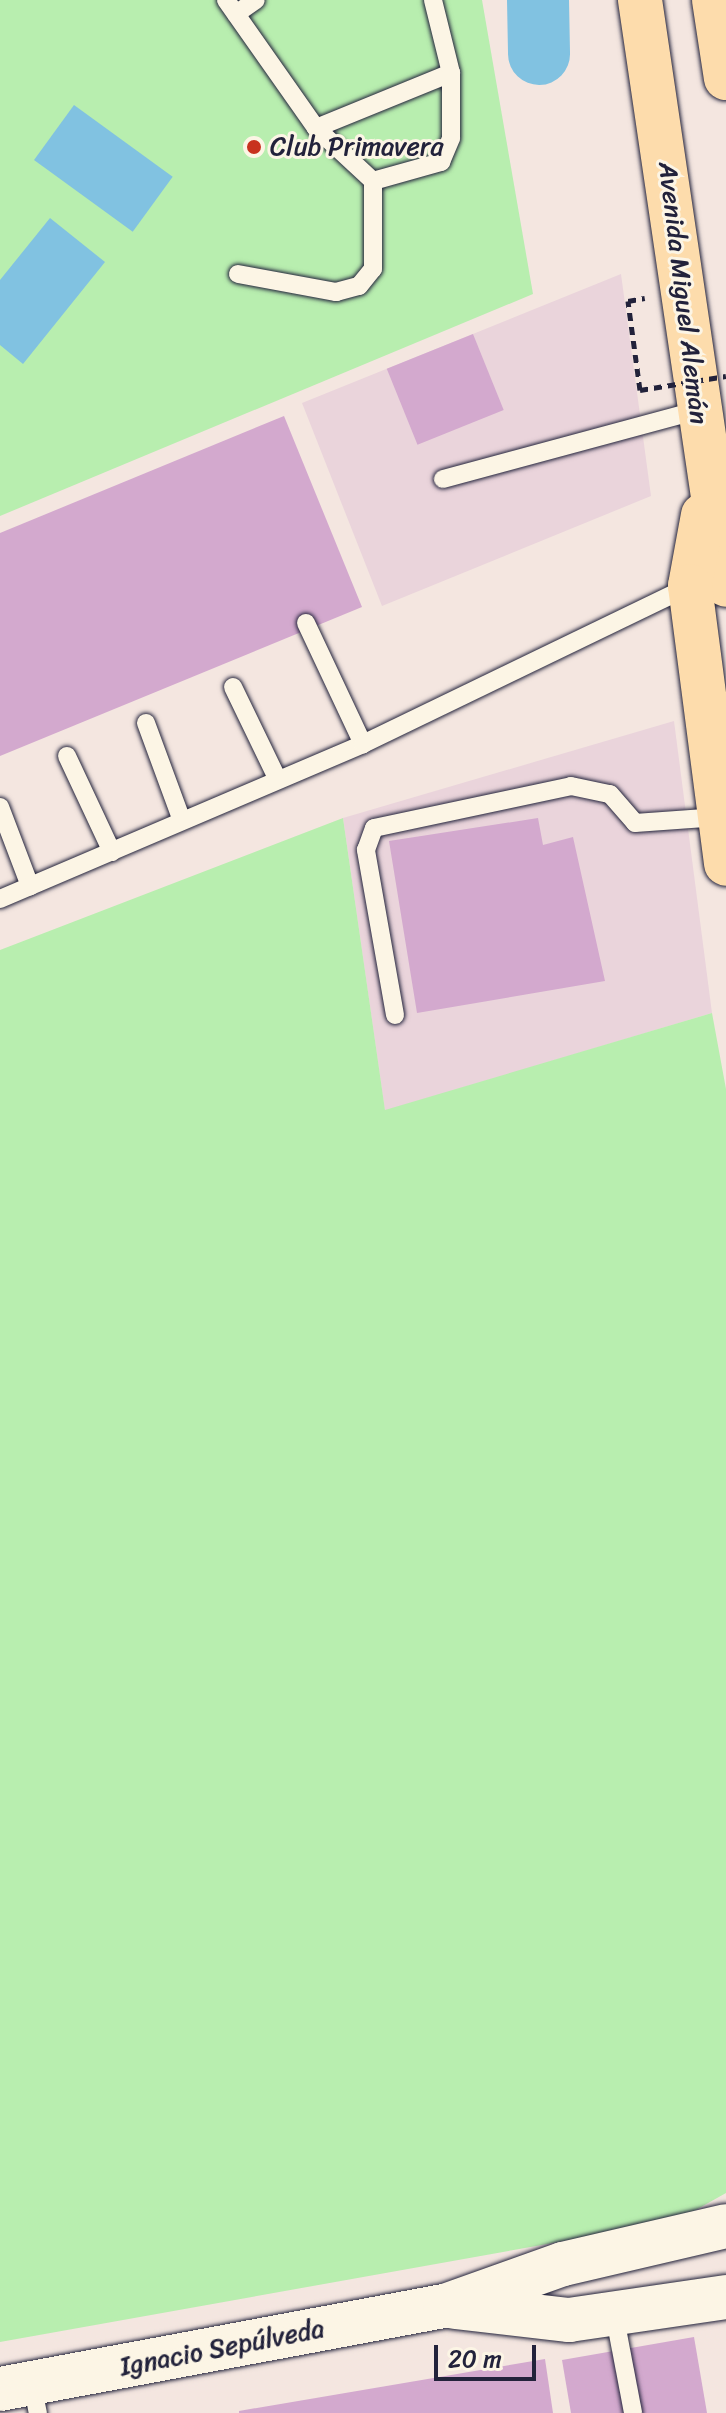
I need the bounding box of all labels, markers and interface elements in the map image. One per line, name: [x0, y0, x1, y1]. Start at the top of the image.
place label: Club Primavera: [270, 131, 443, 163]
marker: Club Primavera: [245, 138, 263, 156]
street label: Avenida Miguel Alemán: [651, 160, 715, 426]
street label: Ignacio Sepúlveda: [117, 2313, 327, 2383]
scale bar: [438, 2329, 540, 2379]
text: 20 m: [448, 2338, 502, 2380]

